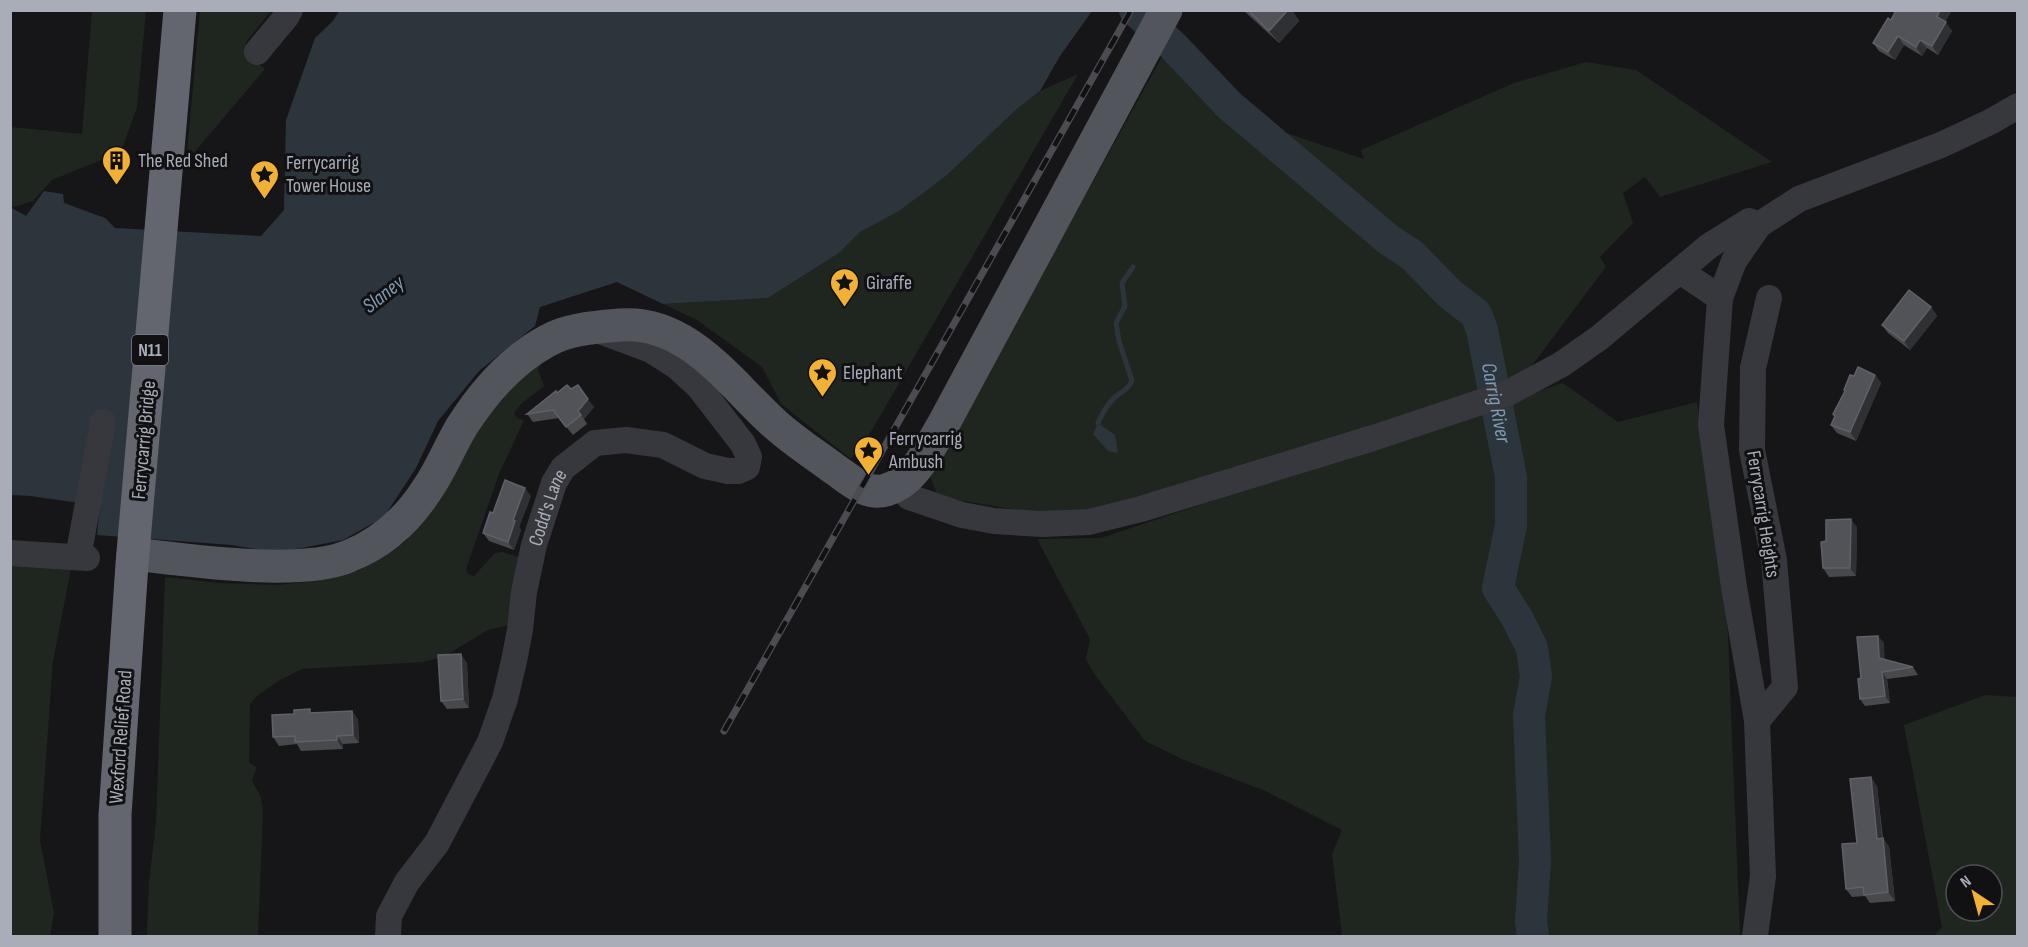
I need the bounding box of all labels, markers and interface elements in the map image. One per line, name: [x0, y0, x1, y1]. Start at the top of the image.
building icon: The Red Shed: [101, 144, 133, 186]
place label: The Red Shed: [138, 149, 228, 173]
place label: Ferrycarrig Tower House: [286, 151, 371, 198]
place icon: Ferrycarrig Tower House: [249, 158, 281, 200]
place icon: Giraffe: [829, 266, 861, 308]
water label: Slaney: [358, 270, 410, 318]
place label: Giraffe: [866, 271, 912, 295]
road number: N11: [132, 335, 168, 365]
place icon: Elephant: [806, 356, 838, 398]
place label: Elephant: [843, 361, 902, 385]
water label: Carrig River: [1476, 361, 1516, 446]
street label: Ferrycarrig Bridge: [127, 380, 161, 500]
place label: Ferrycarrig Ambush: [888, 427, 962, 474]
place icon: Ferrycarrig Ambush: [852, 434, 884, 476]
street label: Ferrycarrig Heights: [1741, 449, 1785, 579]
street label: Codd's Lane: [524, 465, 573, 549]
street label: Wexford Relief Road: [104, 669, 138, 805]
north arrow: [1944, 863, 2004, 923]
text: N: [1957, 872, 1975, 892]

